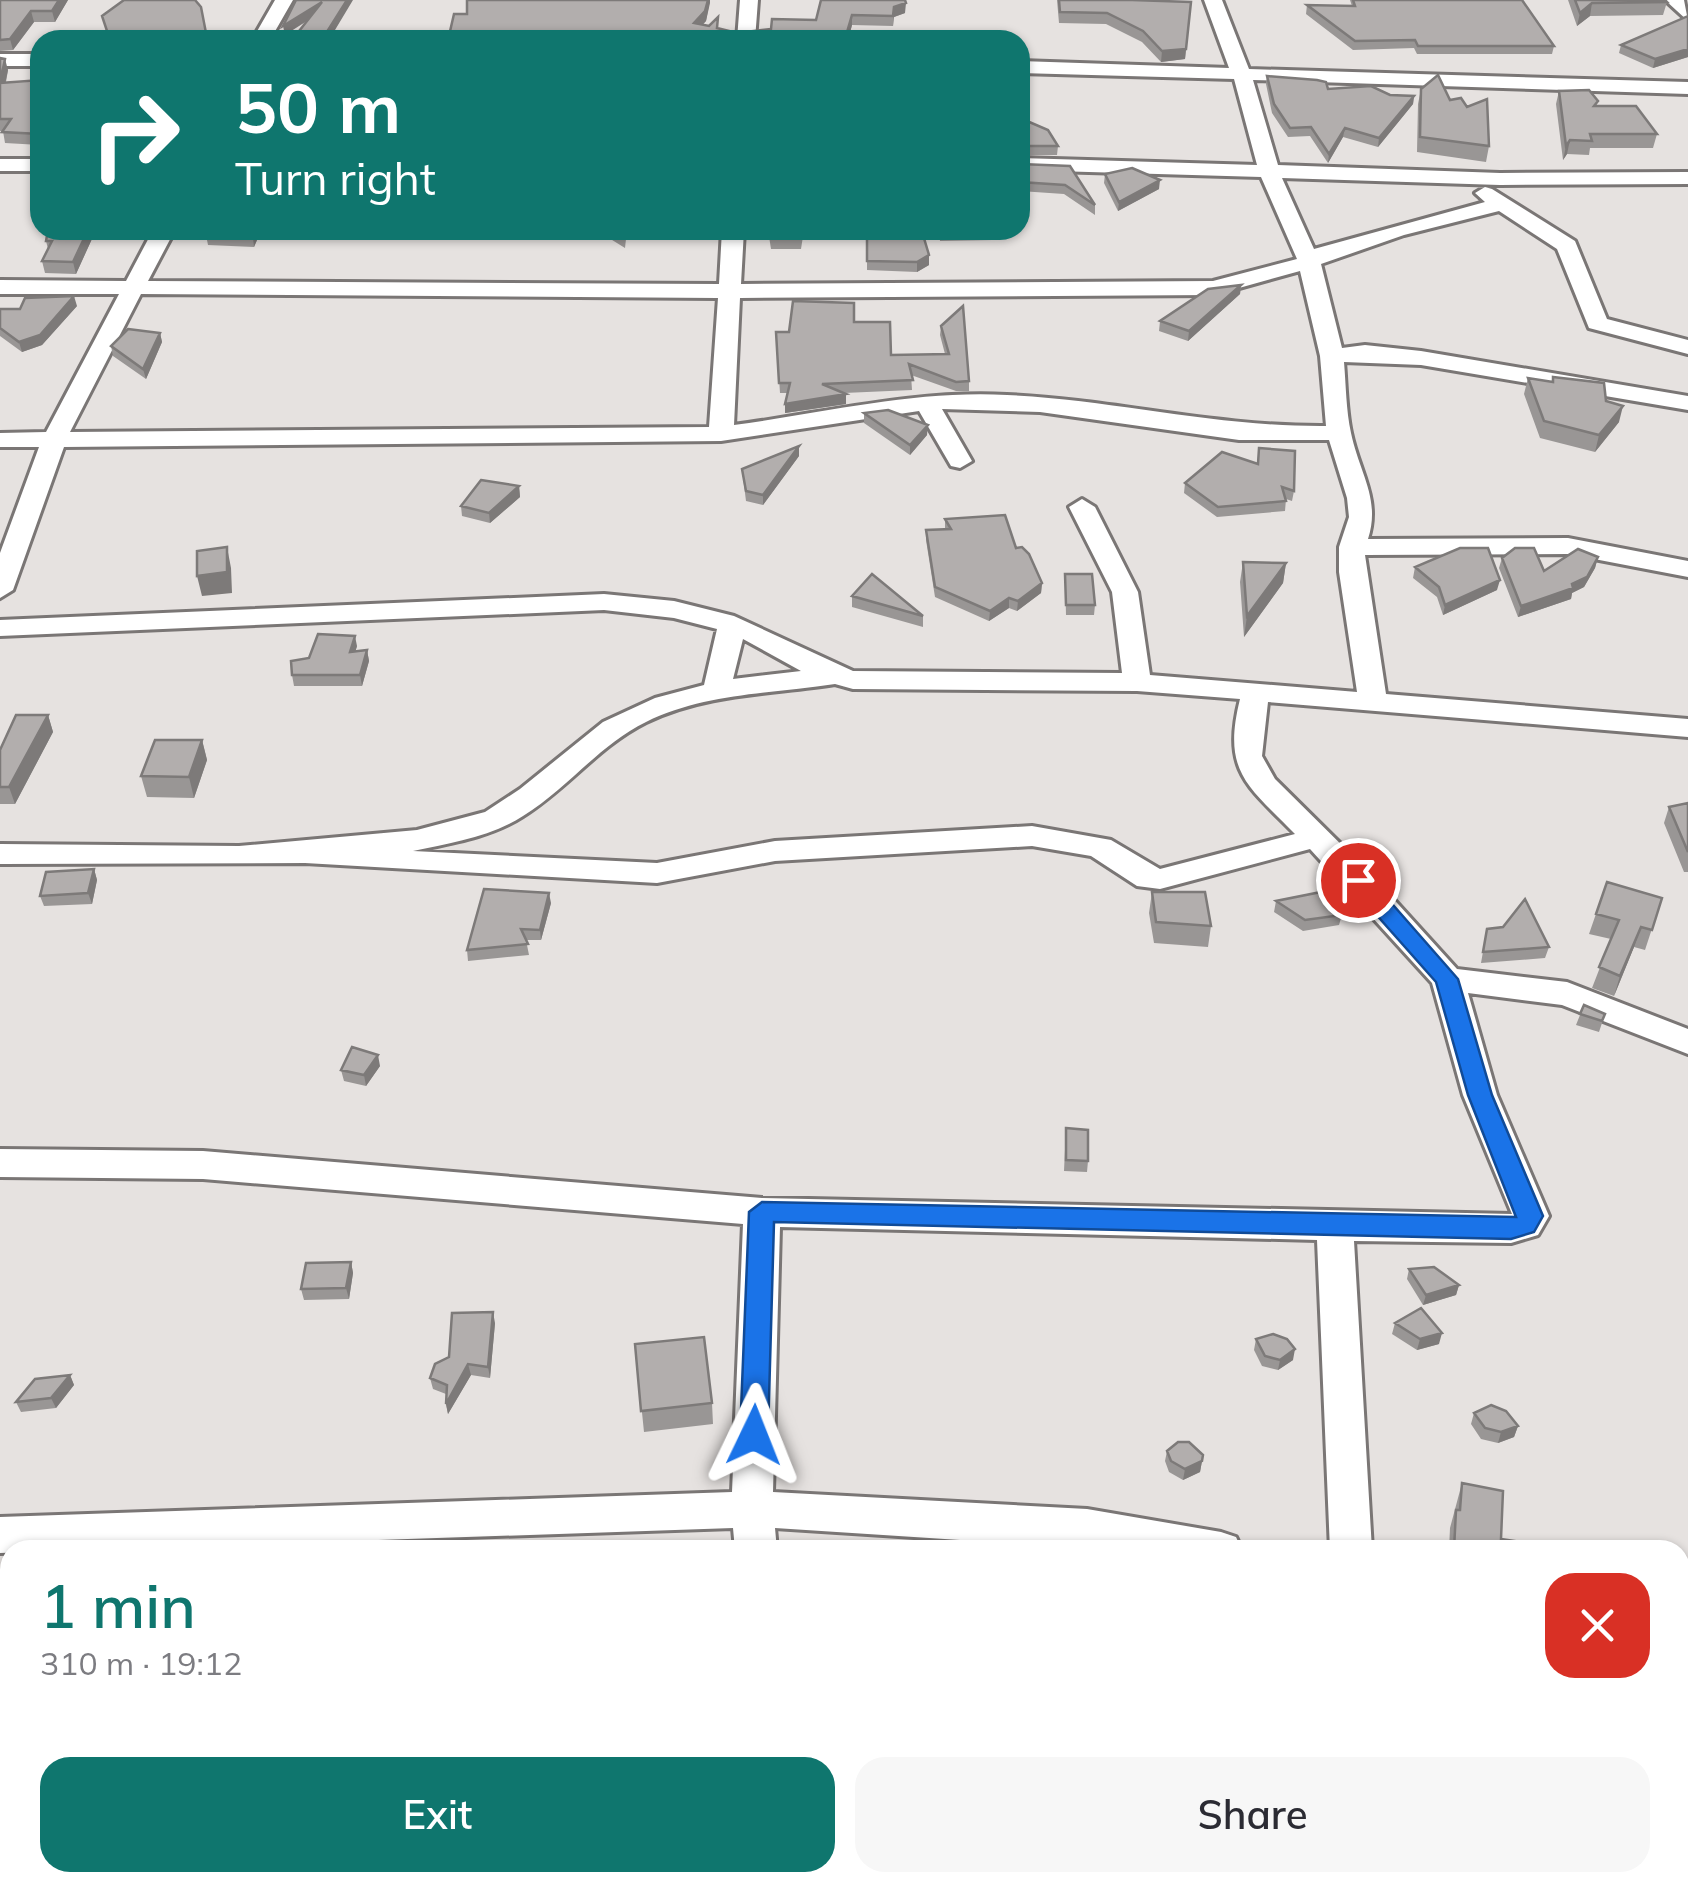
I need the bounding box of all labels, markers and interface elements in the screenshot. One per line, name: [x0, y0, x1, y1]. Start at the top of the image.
text: 50 m: [235, 63, 401, 151]
icon: right: [70, 70, 200, 200]
text: Turn right: [235, 150, 436, 206]
pin: [1316, 838, 1401, 923]
icon: arrive: [1331, 853, 1386, 908]
position arrow: [702, 1383, 806, 1487]
text: 1 min: [40, 1568, 196, 1643]
button: close: [1545, 1573, 1650, 1678]
text: 310 m · 19:12: [40, 1643, 242, 1683]
button: Exit: [40, 1757, 835, 1872]
button: Share: [855, 1757, 1650, 1872]

